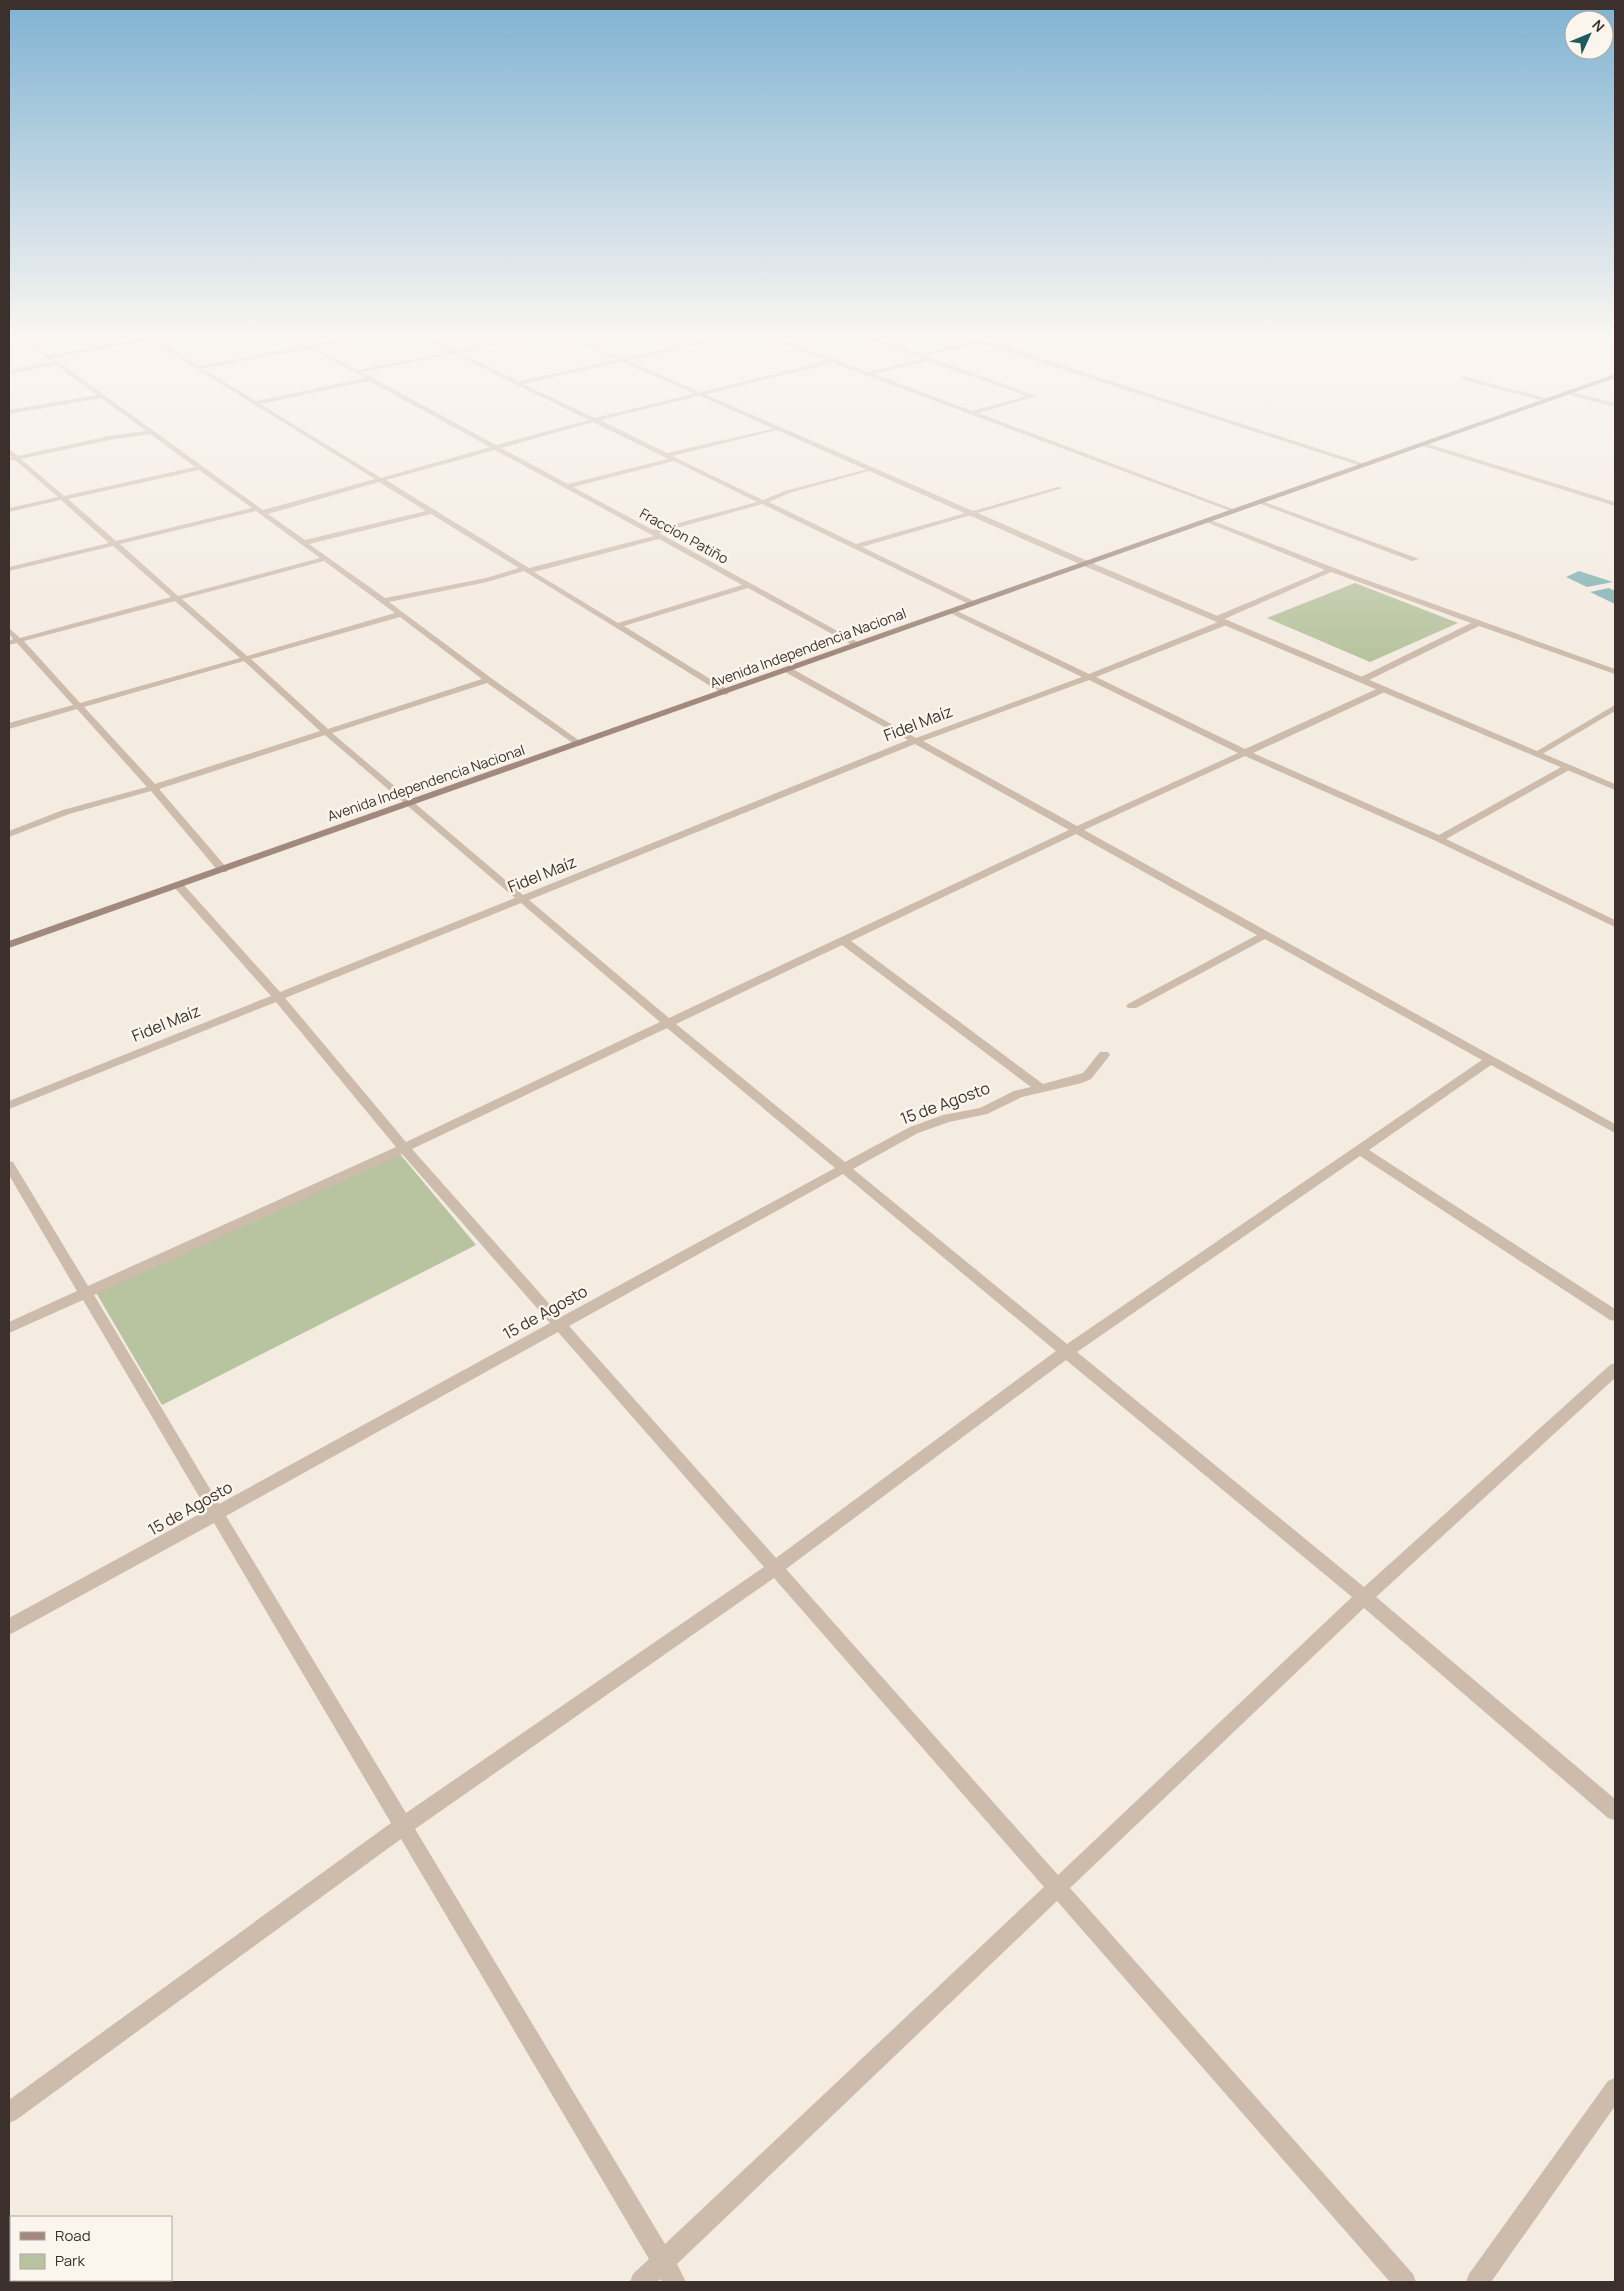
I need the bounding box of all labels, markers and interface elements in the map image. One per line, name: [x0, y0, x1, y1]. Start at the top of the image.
north arrow: [1564, 10, 1614, 60]
text: N: [1588, 15, 1609, 36]
street label: Fraccion Patiño: [636, 503, 732, 568]
street label: Avenida Independencia Nacional: [707, 603, 909, 692]
street label: Fidel Maíz: [880, 700, 956, 746]
street label: Avenida Independencia Nacional: [325, 740, 527, 825]
street label: Fidel Maíz: [504, 850, 580, 898]
street label: Fidel Maíz: [128, 999, 204, 1047]
street label: 15 de Agosto: [897, 1077, 993, 1129]
street label: 15 de Agosto: [499, 1280, 591, 1344]
street label: 15 de Agosto: [144, 1476, 236, 1540]
legend: [10, 2216, 172, 2281]
text: Road: [55, 2225, 91, 2246]
text: Park: [55, 2250, 85, 2271]

